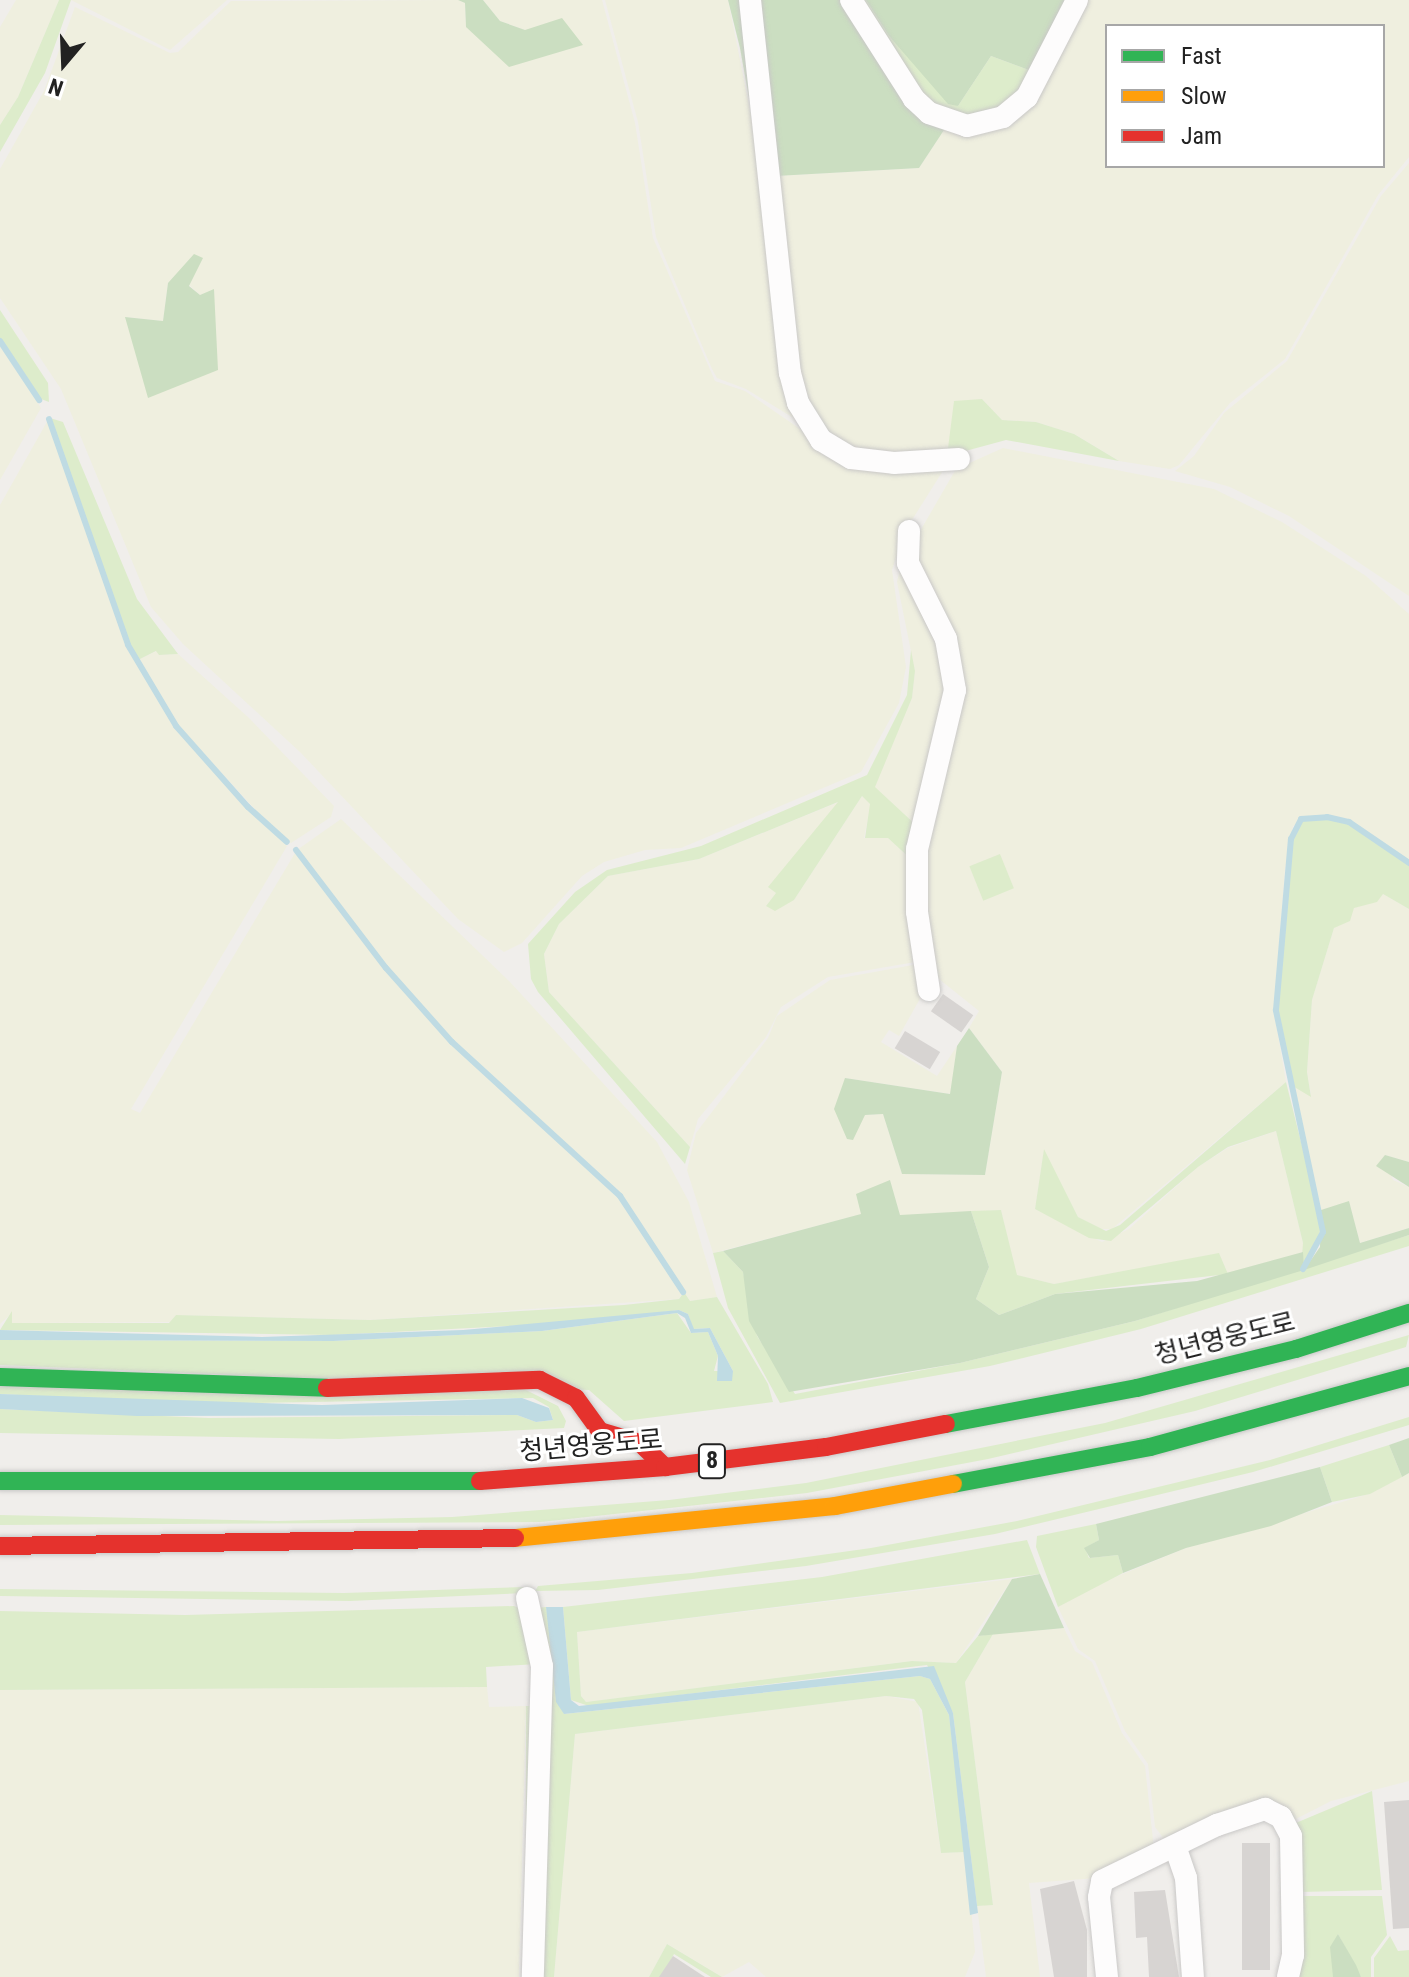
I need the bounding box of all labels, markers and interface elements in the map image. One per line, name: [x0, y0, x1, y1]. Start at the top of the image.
north arrow: [24, 24, 104, 104]
legend: [1105, 24, 1385, 168]
text: Fast: [1181, 42, 1222, 70]
text: N: [46, 73, 66, 101]
text: Slow: [1181, 82, 1227, 110]
text: Jam: [1181, 122, 1222, 150]
street label: 청년영웅도로: [1152, 1307, 1298, 1371]
street label: 청년영웅도로: [518, 1424, 664, 1468]
road number: 8: [696, 1441, 728, 1481]

